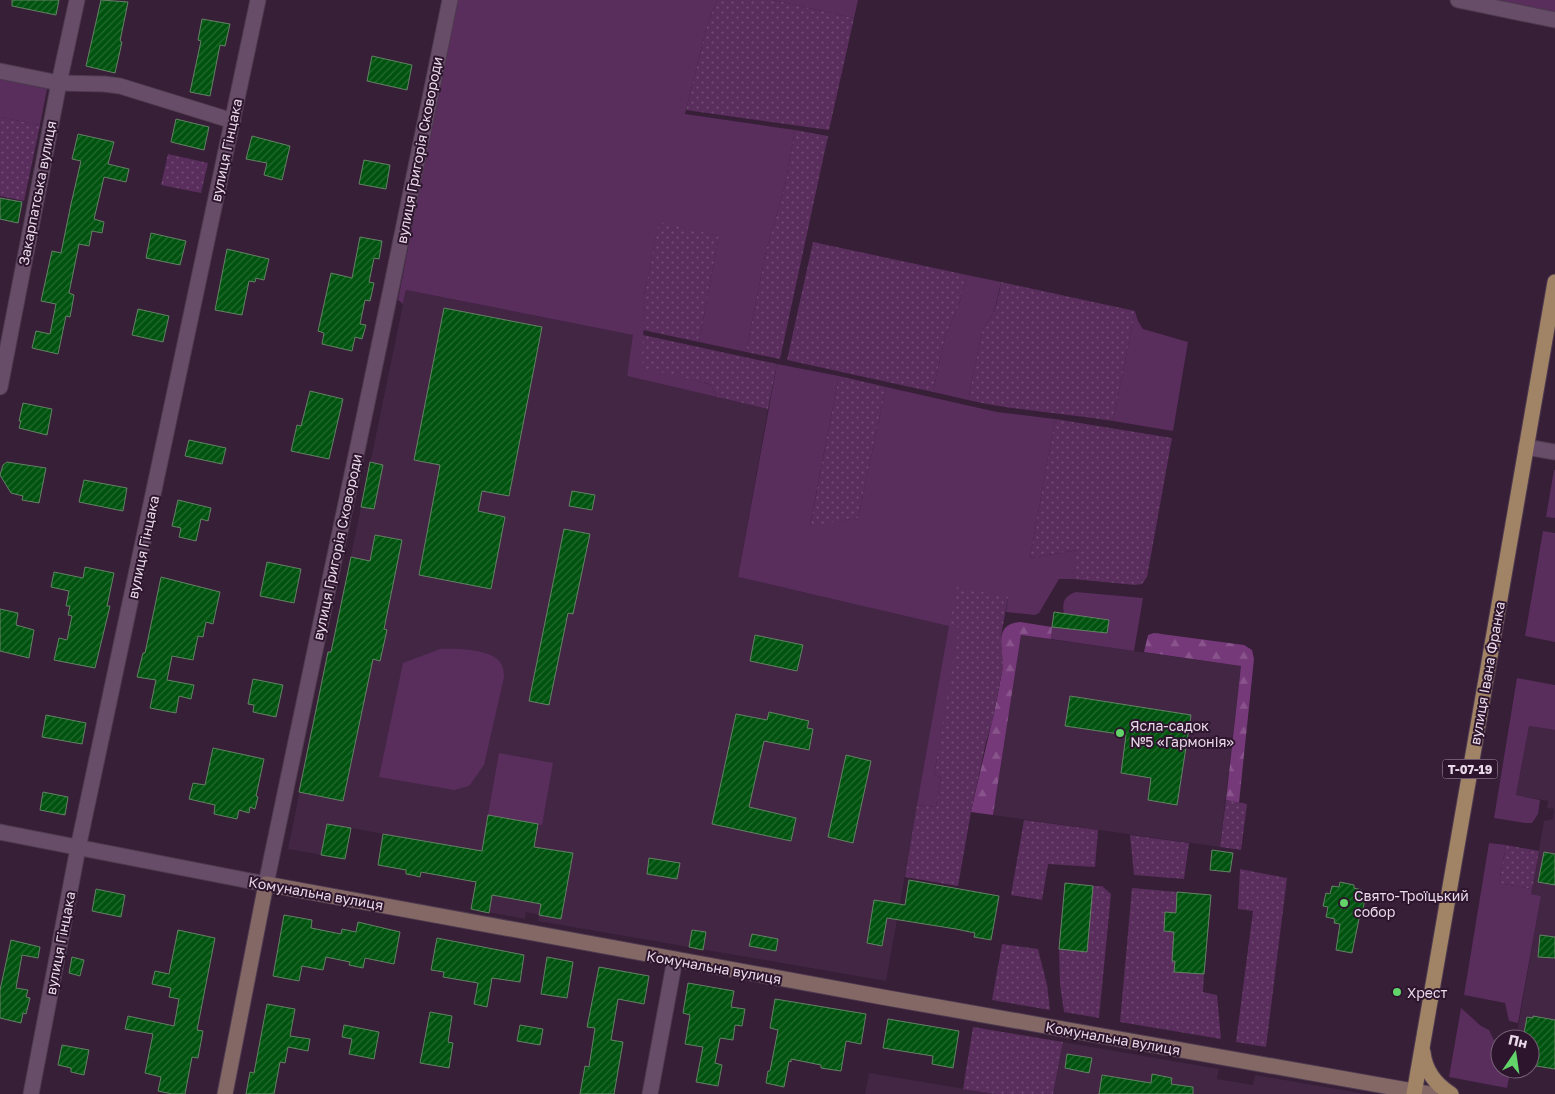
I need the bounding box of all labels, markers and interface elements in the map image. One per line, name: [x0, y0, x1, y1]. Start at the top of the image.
street label: вулиця Григорія Сковороди: [393, 55, 445, 245]
street label: вулиця Гінцака: [207, 97, 245, 203]
street label: Закарпатська вулиця: [15, 119, 59, 267]
street label: вулиця Григорія Сковороди: [309, 452, 365, 642]
street label: вулиця Гінцака: [124, 494, 162, 600]
street label: вулиця Івана Франка: [1466, 600, 1508, 746]
place label: Ясла-садок №5 «Гармонія»: [1130, 717, 1234, 750]
marker: Ясла-садок №5 «Гармонія»: [1114, 727, 1126, 739]
road number: Т-07-19: [1442, 760, 1498, 779]
street label: Комунальна вулиця: [247, 873, 385, 913]
place label: Свято-Троїцький собор: [1354, 887, 1469, 920]
street label: вулиця Гінцака: [42, 890, 78, 996]
marker: Свято-Троїцький собор: [1338, 897, 1350, 909]
street label: Комунальна вулиця: [645, 947, 783, 987]
place label: Хрест: [1407, 984, 1448, 1001]
marker: Хрест: [1391, 986, 1403, 998]
street label: Комунальна вулиця: [1044, 1018, 1182, 1058]
north arrow: [1490, 1029, 1540, 1079]
text: Пн: [1507, 1030, 1529, 1051]

